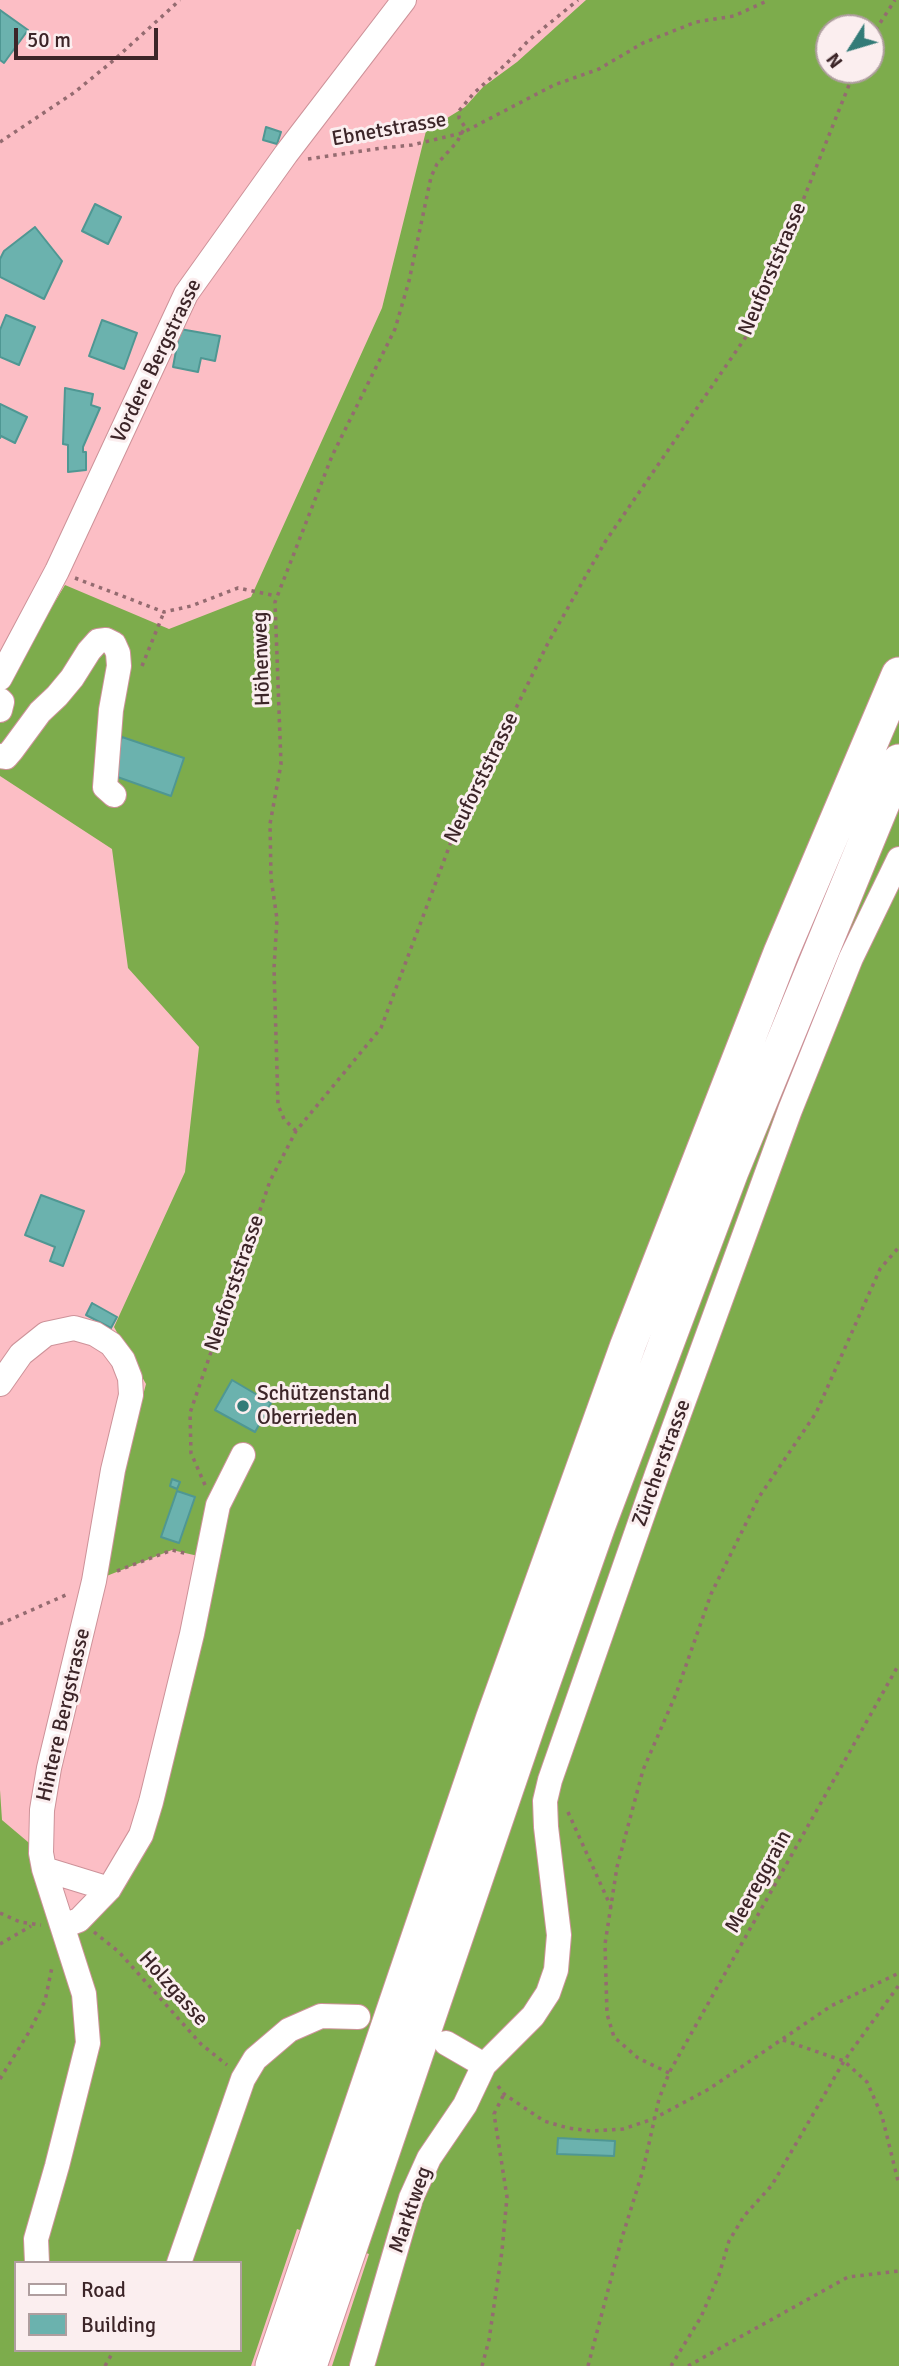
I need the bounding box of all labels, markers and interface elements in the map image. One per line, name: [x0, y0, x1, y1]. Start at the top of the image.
scale bar: [18, 14, 161, 58]
north arrow: [815, 14, 885, 84]
text: 50 m: [27, 27, 71, 53]
text: N: [821, 48, 848, 73]
street label: Ebnetstrasse: [330, 108, 448, 152]
street label: Neuforststrasse: [734, 199, 812, 339]
street label: Vordere Bergstrasse: [106, 275, 208, 447]
street label: Höhenweg: [248, 611, 276, 707]
street label: Neuforststrasse: [440, 709, 524, 847]
street label: Neuforststrasse: [200, 1212, 270, 1354]
place label: Schützenstand Oberrieden: [257, 1381, 390, 1431]
street label: Zürcherstrasse: [627, 1396, 697, 1530]
marker: Schützenstand Oberrieden: [235, 1398, 251, 1414]
street label: Hintere Bergstrasse: [32, 1626, 96, 1804]
street label: Meereggrain: [720, 1826, 798, 1938]
street label: Holzgasse: [133, 1947, 213, 2031]
street label: Marktweg: [384, 2163, 438, 2257]
legend: [14, 2261, 242, 2352]
text: Road: [81, 2277, 126, 2303]
text: Building: [81, 2312, 156, 2338]

